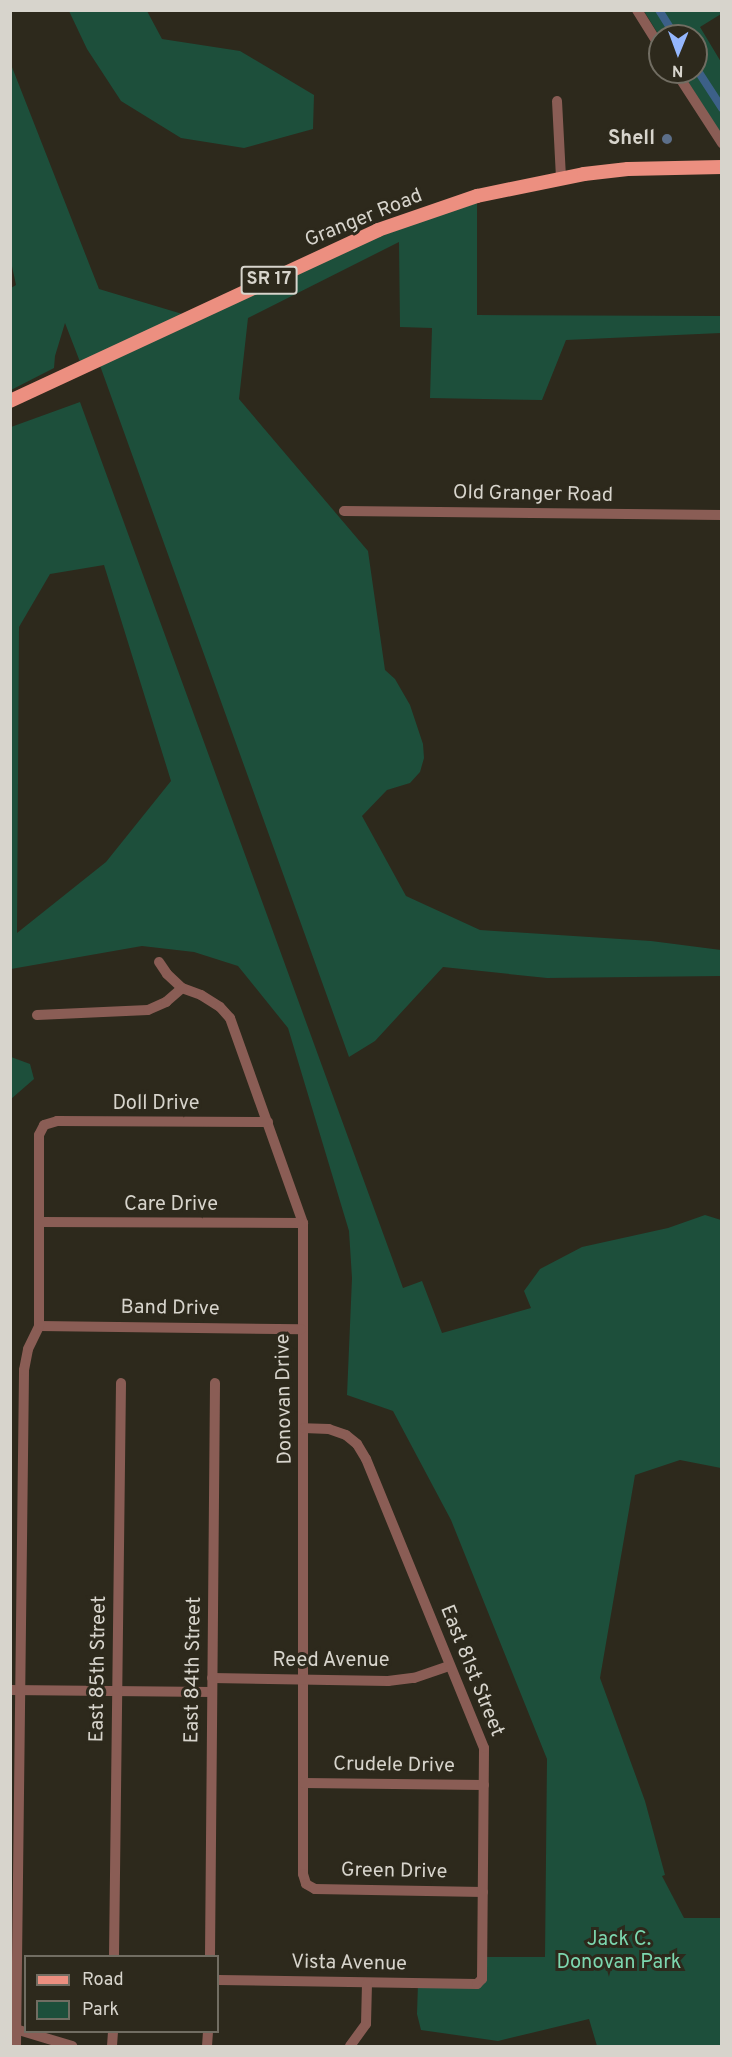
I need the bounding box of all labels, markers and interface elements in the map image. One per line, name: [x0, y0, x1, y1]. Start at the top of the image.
north arrow: [648, 24, 708, 84]
text: N: [672, 60, 684, 80]
place label: Shell: [608, 127, 655, 151]
marker: Shell: [660, 132, 674, 146]
street label: Granger Road: [302, 185, 426, 253]
road number: SR 17: [240, 265, 298, 295]
street label: Old Granger Road: [453, 482, 613, 508]
street label: Doll Drive: [112, 1092, 200, 1116]
street label: Care Drive: [124, 1193, 218, 1217]
street label: Band Drive: [120, 1296, 220, 1322]
street label: Donovan Drive: [272, 1333, 298, 1465]
street label: East 85th Street: [86, 1595, 112, 1743]
street label: East 84th Street: [181, 1596, 207, 1744]
street label: East 81st Street: [434, 1602, 508, 1740]
street label: Reed Avenue: [272, 1649, 390, 1673]
street label: Crudele Drive: [333, 1753, 455, 1779]
street label: Green Drive: [341, 1859, 447, 1885]
park label: Jack C. Donovan Park: [557, 1929, 681, 1976]
street label: Vista Avenue: [290, 1951, 408, 1977]
legend: [24, 1955, 219, 2033]
text: Road: [82, 1969, 124, 1992]
text: Park: [82, 1999, 119, 2022]

